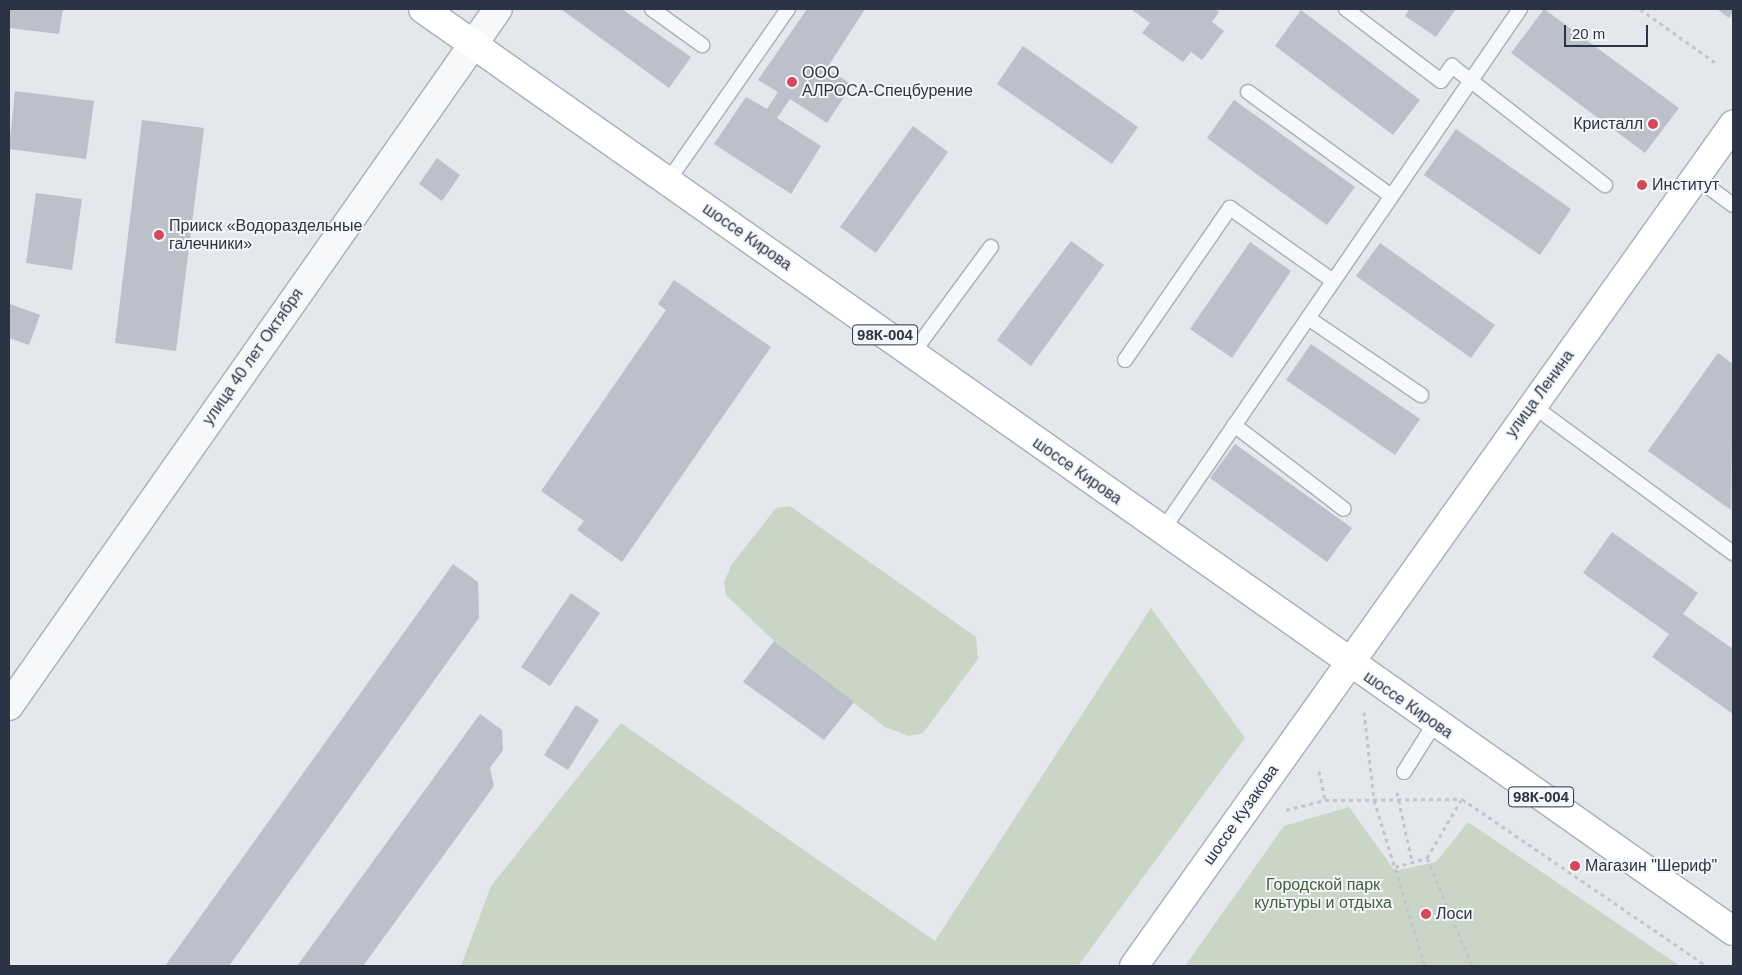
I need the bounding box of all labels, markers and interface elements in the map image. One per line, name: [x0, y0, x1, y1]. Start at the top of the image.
scale bar: [1567, 15, 1651, 47]
text: 20 m: [1572, 25, 1605, 42]
place label: ООО АЛРОСА-Спецбурение: [802, 63, 973, 101]
marker: ООО АЛРОСА-Спецбурение: [786, 76, 798, 88]
place label: Кристалл: [1573, 114, 1643, 134]
marker: Кристалл: [1647, 118, 1659, 130]
place label: Институт: [1652, 175, 1719, 195]
marker: Институт: [1636, 179, 1648, 191]
street label: шоссе Кирова: [699, 199, 795, 275]
place label: Прииск «Водораздельные галечники»: [169, 216, 362, 254]
marker: Прииск «Водораздельные галечники»: [153, 229, 165, 241]
street label: улица 40 лет Октября: [199, 285, 307, 429]
road number: 98К-004: [851, 322, 919, 348]
street label: улица Ленина: [1502, 347, 1578, 441]
street label: шоссе Кирова: [1029, 433, 1125, 509]
street label: шоссе Кирова: [1360, 667, 1456, 743]
street label: шоссе Кузакова: [1199, 761, 1283, 869]
road number: 98К-004: [1507, 784, 1575, 810]
place label: Магазин "Шериф": [1585, 856, 1717, 876]
marker: Магазин "Шериф": [1569, 860, 1581, 872]
park label: Городской парк культуры и отдыха: [1254, 875, 1392, 913]
place label: Лоси: [1436, 904, 1472, 924]
marker: Лоси: [1420, 908, 1432, 920]

